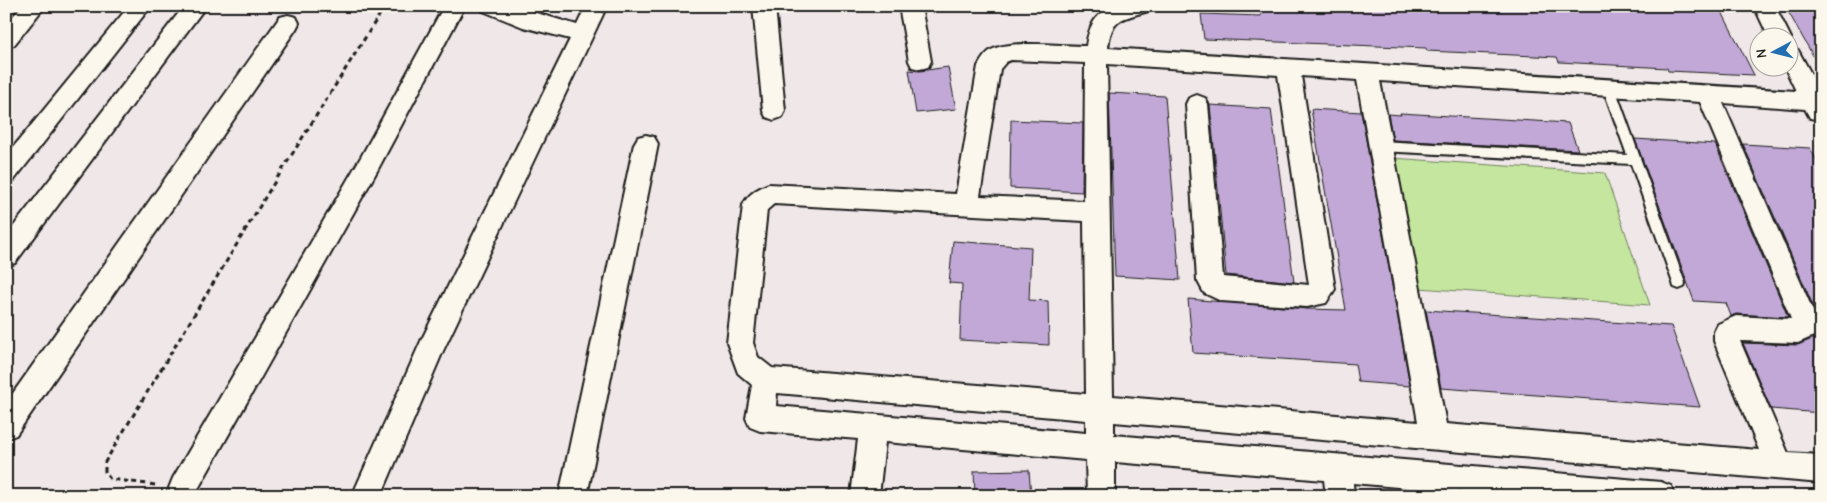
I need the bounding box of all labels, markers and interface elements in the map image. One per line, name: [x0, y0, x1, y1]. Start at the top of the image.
north arrow: [1750, 28, 1800, 78]
text: N: [1753, 48, 1771, 59]

